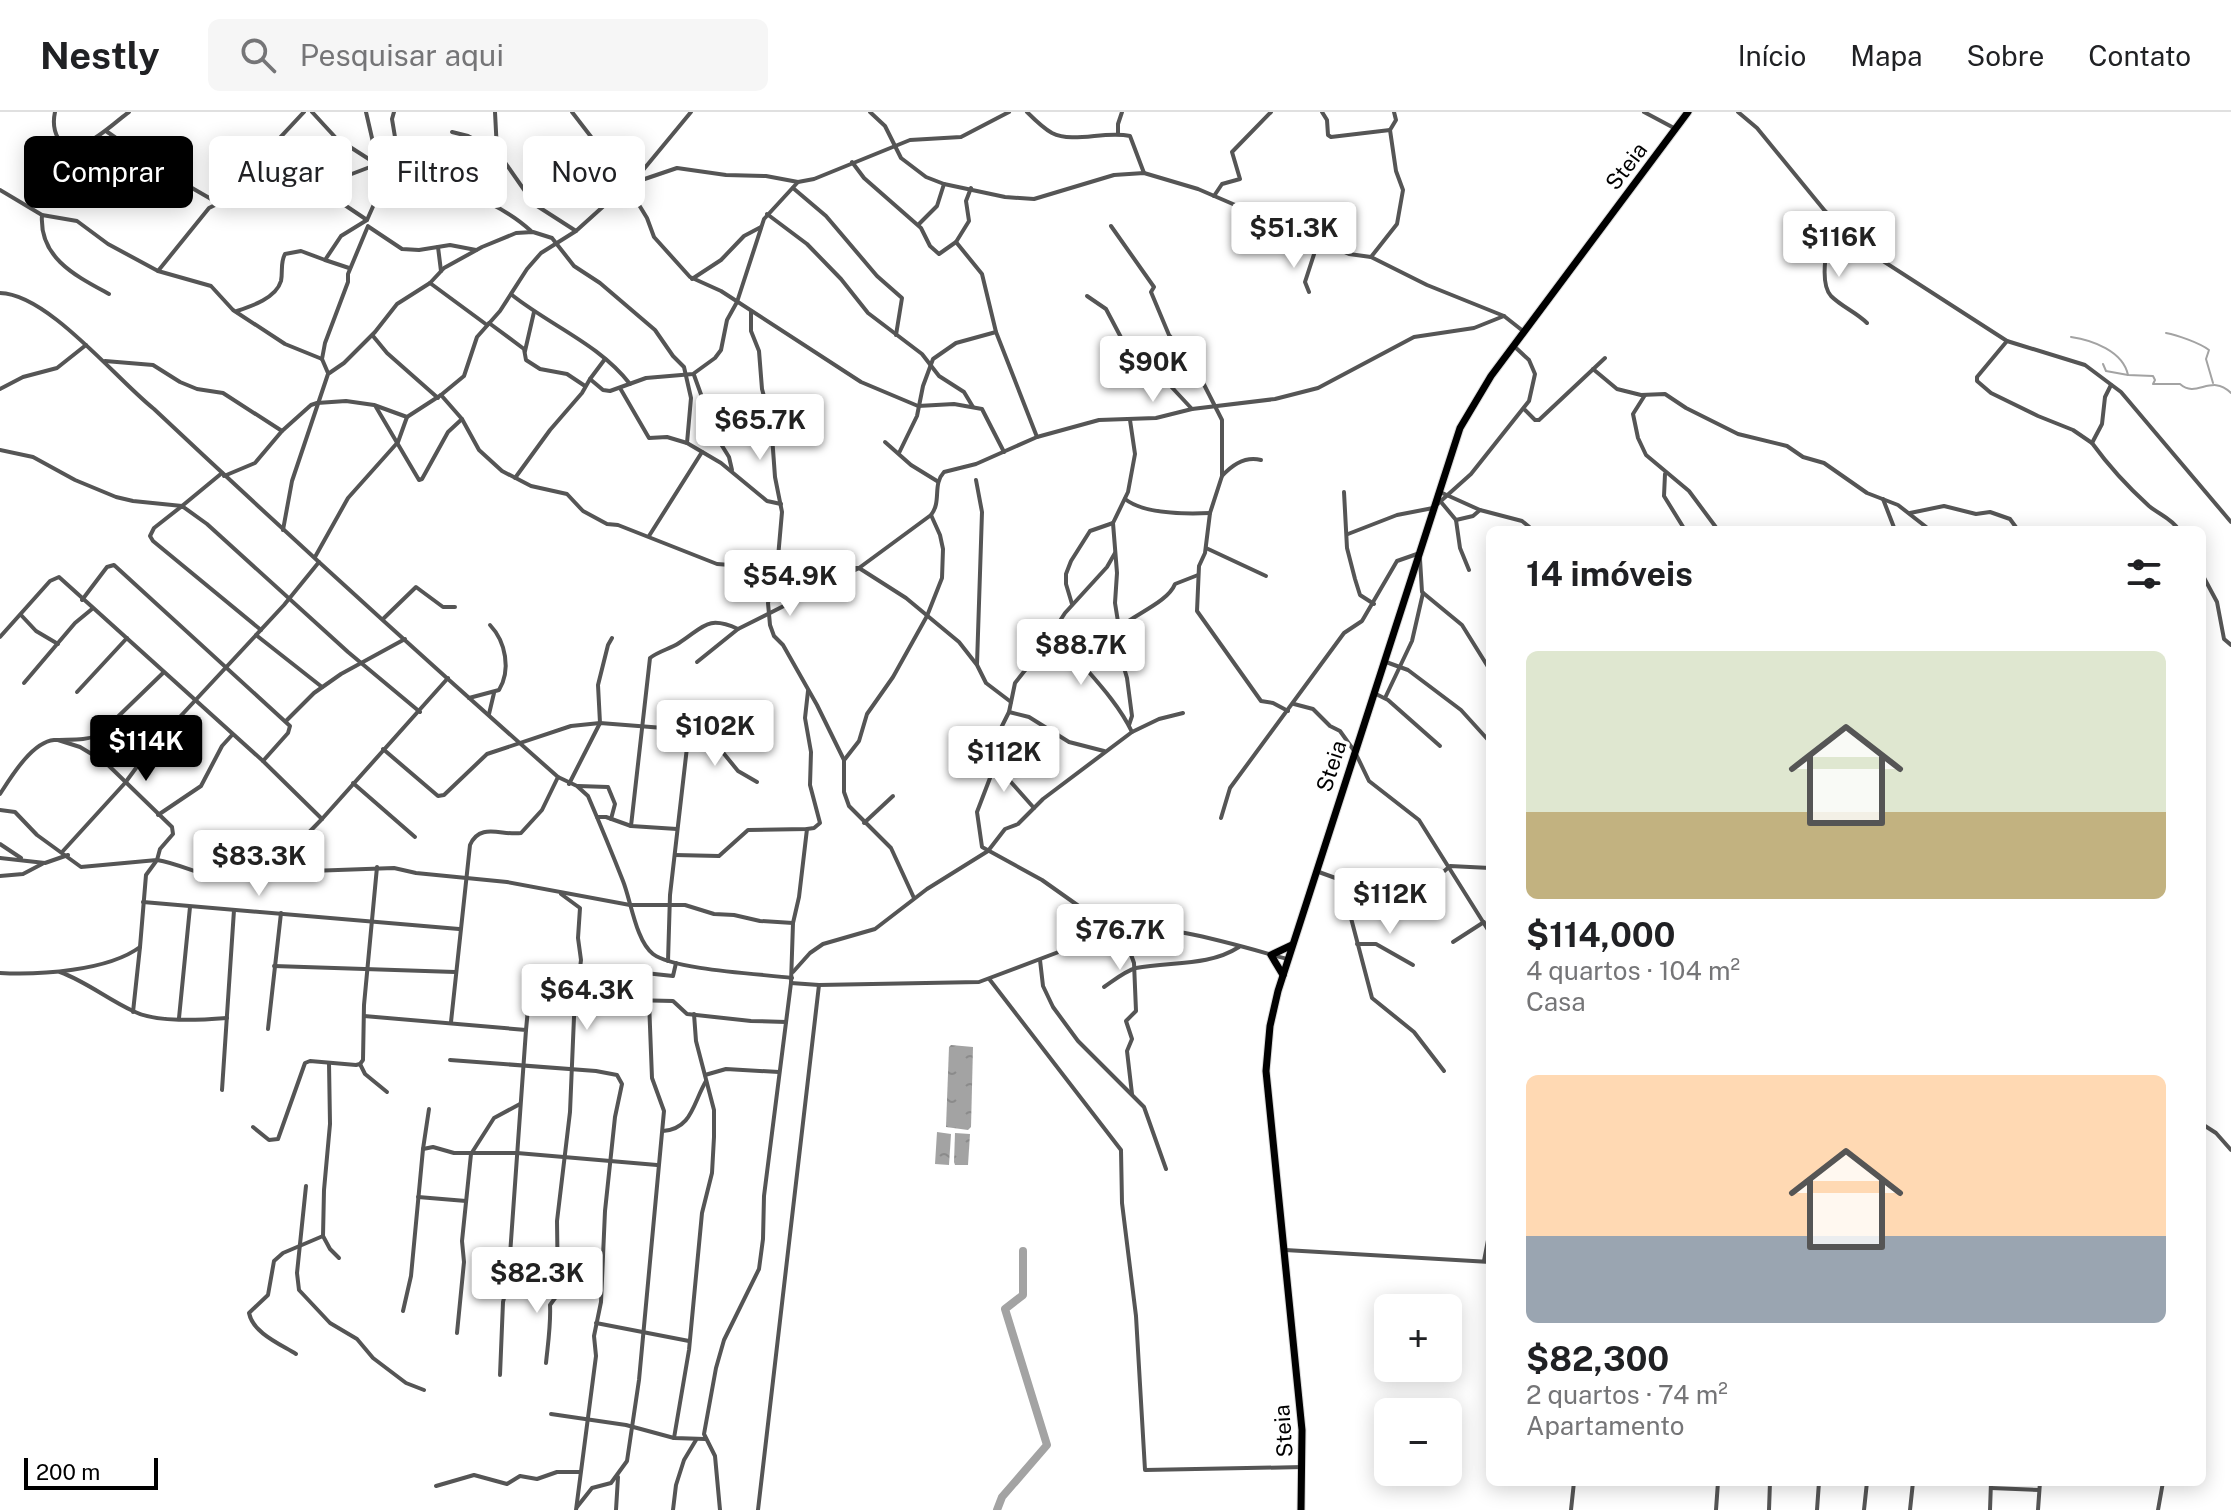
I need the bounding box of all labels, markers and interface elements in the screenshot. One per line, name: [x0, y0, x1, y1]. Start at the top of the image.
search box: [208, 19, 768, 91]
text: Nestly: [40, 33, 160, 78]
icon: search: [236, 33, 280, 77]
text: Pesquisar aqui: [300, 37, 504, 73]
text: Início: [1738, 39, 1806, 72]
text: Mapa: [1850, 39, 1922, 72]
text: Sobre: [1966, 39, 2044, 72]
text: Contato: [2088, 39, 2191, 72]
chip: Comprar: [24, 136, 193, 208]
chip: Alugar: [209, 136, 352, 208]
chip: Filtros: [368, 136, 507, 208]
chip: Novo: [523, 136, 645, 208]
street label: Steia: [1600, 137, 1652, 195]
pin: $51.3K: [1229, 202, 1359, 270]
pin: $116K: [1783, 211, 1895, 279]
text: $51.3K: [1249, 212, 1339, 243]
text: $116K: [1801, 221, 1877, 252]
pin: $90K: [1106, 336, 1200, 404]
text: $90K: [1118, 346, 1188, 377]
pin: $65.7K: [695, 394, 825, 462]
text: $65.7K: [714, 404, 806, 435]
pin: $54.9K: [725, 550, 855, 618]
icon: filters: [2122, 552, 2166, 596]
text: 14 imóveis: [1526, 554, 1693, 594]
text: $54.9K: [742, 560, 838, 591]
pin: $88.7K: [1016, 619, 1146, 687]
text: $88.7K: [1035, 629, 1127, 660]
pin: $102K: [659, 700, 771, 768]
icon: home: [1774, 703, 1918, 847]
text: $102K: [675, 710, 755, 741]
pin: $114K: [90, 715, 202, 783]
text: $114K: [108, 725, 184, 756]
pin: $112K: [948, 726, 1060, 794]
text: $112K: [966, 736, 1042, 767]
street label: Steia: [1311, 737, 1351, 795]
pin: $83.3K: [194, 830, 324, 898]
text: $83.3K: [211, 840, 307, 871]
pin: $112K: [1334, 868, 1446, 936]
text: $112K: [1352, 878, 1428, 909]
pin: $76.7K: [1055, 904, 1185, 972]
text: $76.7K: [1075, 914, 1165, 945]
text: $114,000: [1526, 915, 1676, 955]
text: 4 quartos · 104 m²: [1526, 955, 1740, 986]
pin: $64.3K: [522, 964, 652, 1032]
text: $64.3K: [540, 974, 634, 1005]
text: Casa: [1526, 986, 1586, 1017]
icon: home: [1774, 1127, 1918, 1271]
pin: $82.3K: [472, 1247, 602, 1315]
text: $82.3K: [490, 1257, 584, 1288]
map controls: [1374, 1294, 1462, 1486]
button: +: [1374, 1294, 1462, 1382]
text: $82,300: [1526, 1339, 1669, 1379]
text: 2 quartos · 74 m²: [1526, 1379, 1728, 1410]
button: −: [1374, 1398, 1462, 1486]
street label: Steia: [1268, 1404, 1298, 1458]
text: Apartamento: [1526, 1410, 1684, 1441]
scale bar: [24, 1454, 158, 1490]
text: 200 m: [36, 1459, 100, 1485]

